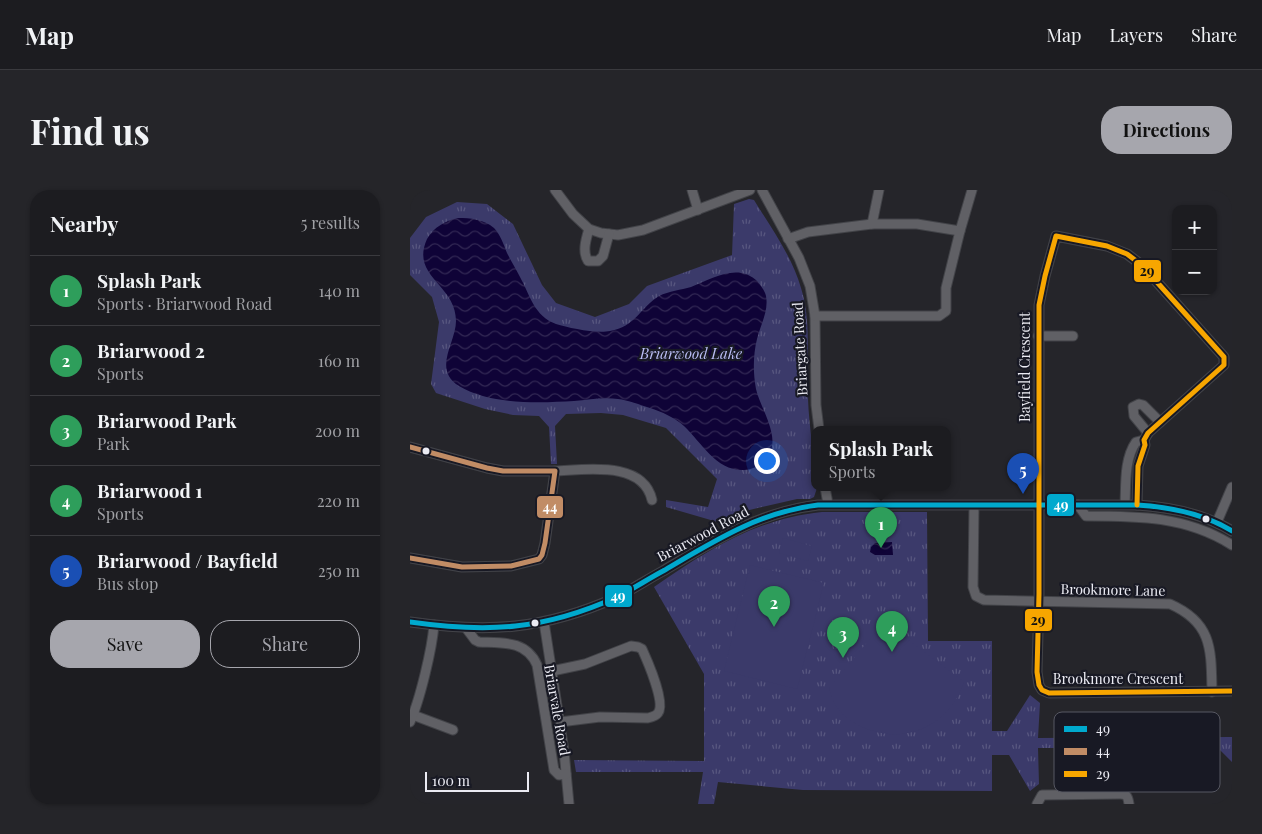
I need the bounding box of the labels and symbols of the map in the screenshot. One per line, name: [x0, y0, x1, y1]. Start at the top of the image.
line badge: 29: [1133, 259, 1162, 283]
text: 29: [1139, 261, 1155, 280]
street label: Briargate Road: [788, 302, 811, 396]
street label: Bayfield Crescent: [1015, 311, 1034, 422]
water label: Briarwood Lake: [639, 343, 743, 363]
unlabelled marker: [421, 446, 431, 456]
your location: [754, 448, 780, 474]
pin: 5: [1007, 453, 1039, 494]
line badge: 49: [1046, 493, 1075, 517]
line badge: 44: [536, 495, 564, 519]
text: 49: [1053, 495, 1069, 514]
text: 44: [543, 497, 557, 516]
street label: Briarwood Road: [653, 501, 752, 566]
pin: 1: [865, 507, 897, 548]
unlabelled marker: [1201, 514, 1211, 524]
street label: Brookmore Lane: [1060, 579, 1166, 600]
line badge: 49: [604, 584, 633, 608]
text: 49: [610, 586, 626, 605]
pin: 2: [758, 586, 790, 627]
line badge: 29: [1024, 608, 1053, 632]
text: 29: [1030, 610, 1046, 629]
pin: 4: [876, 611, 908, 652]
pin: 3: [827, 617, 859, 658]
unlabelled marker: [530, 618, 540, 628]
street label: Briarvale Road: [540, 663, 575, 757]
street label: Brookmore Crescent: [1053, 669, 1184, 688]
legend: [1054, 712, 1220, 792]
text: 49: [1096, 719, 1110, 738]
text: 44: [1096, 741, 1110, 760]
text: 29: [1096, 764, 1110, 783]
scale bar: [425, 769, 529, 792]

